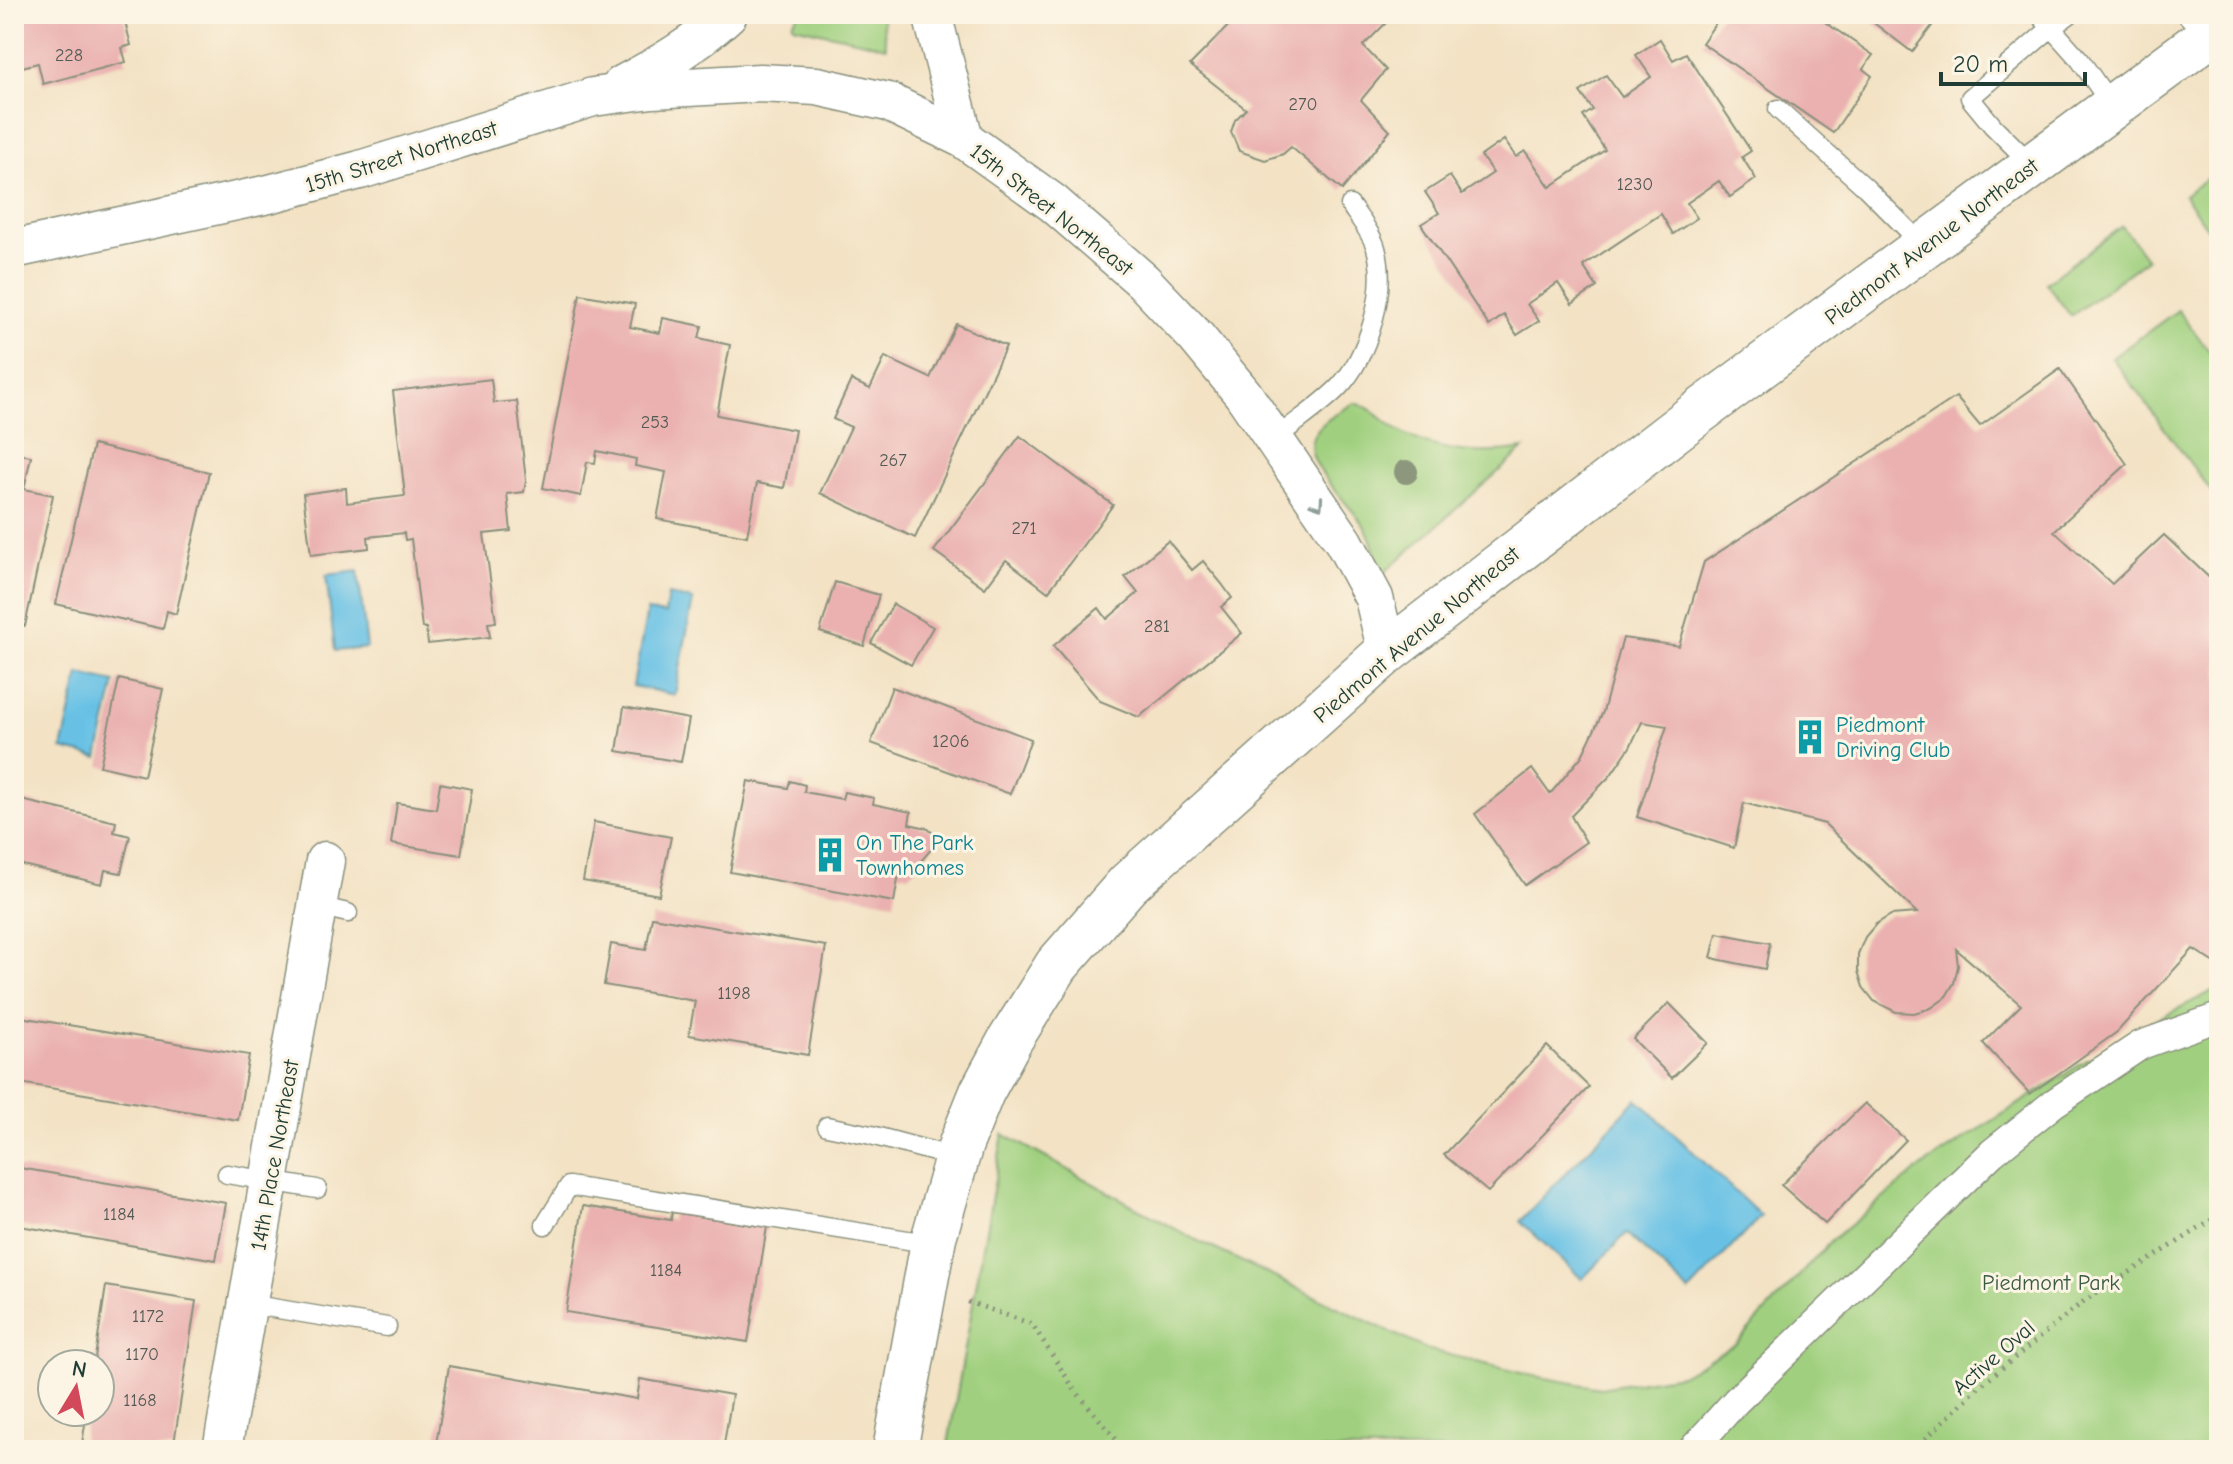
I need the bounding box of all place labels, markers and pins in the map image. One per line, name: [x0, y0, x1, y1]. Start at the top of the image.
place label: Piedmont Driving Club: [1836, 712, 1950, 763]
building icon: Piedmont Driving Club: [1791, 718, 1829, 756]
place label: On The Park Townhomes: [856, 830, 974, 881]
building icon: On The Park Townhomes: [811, 836, 849, 874]

